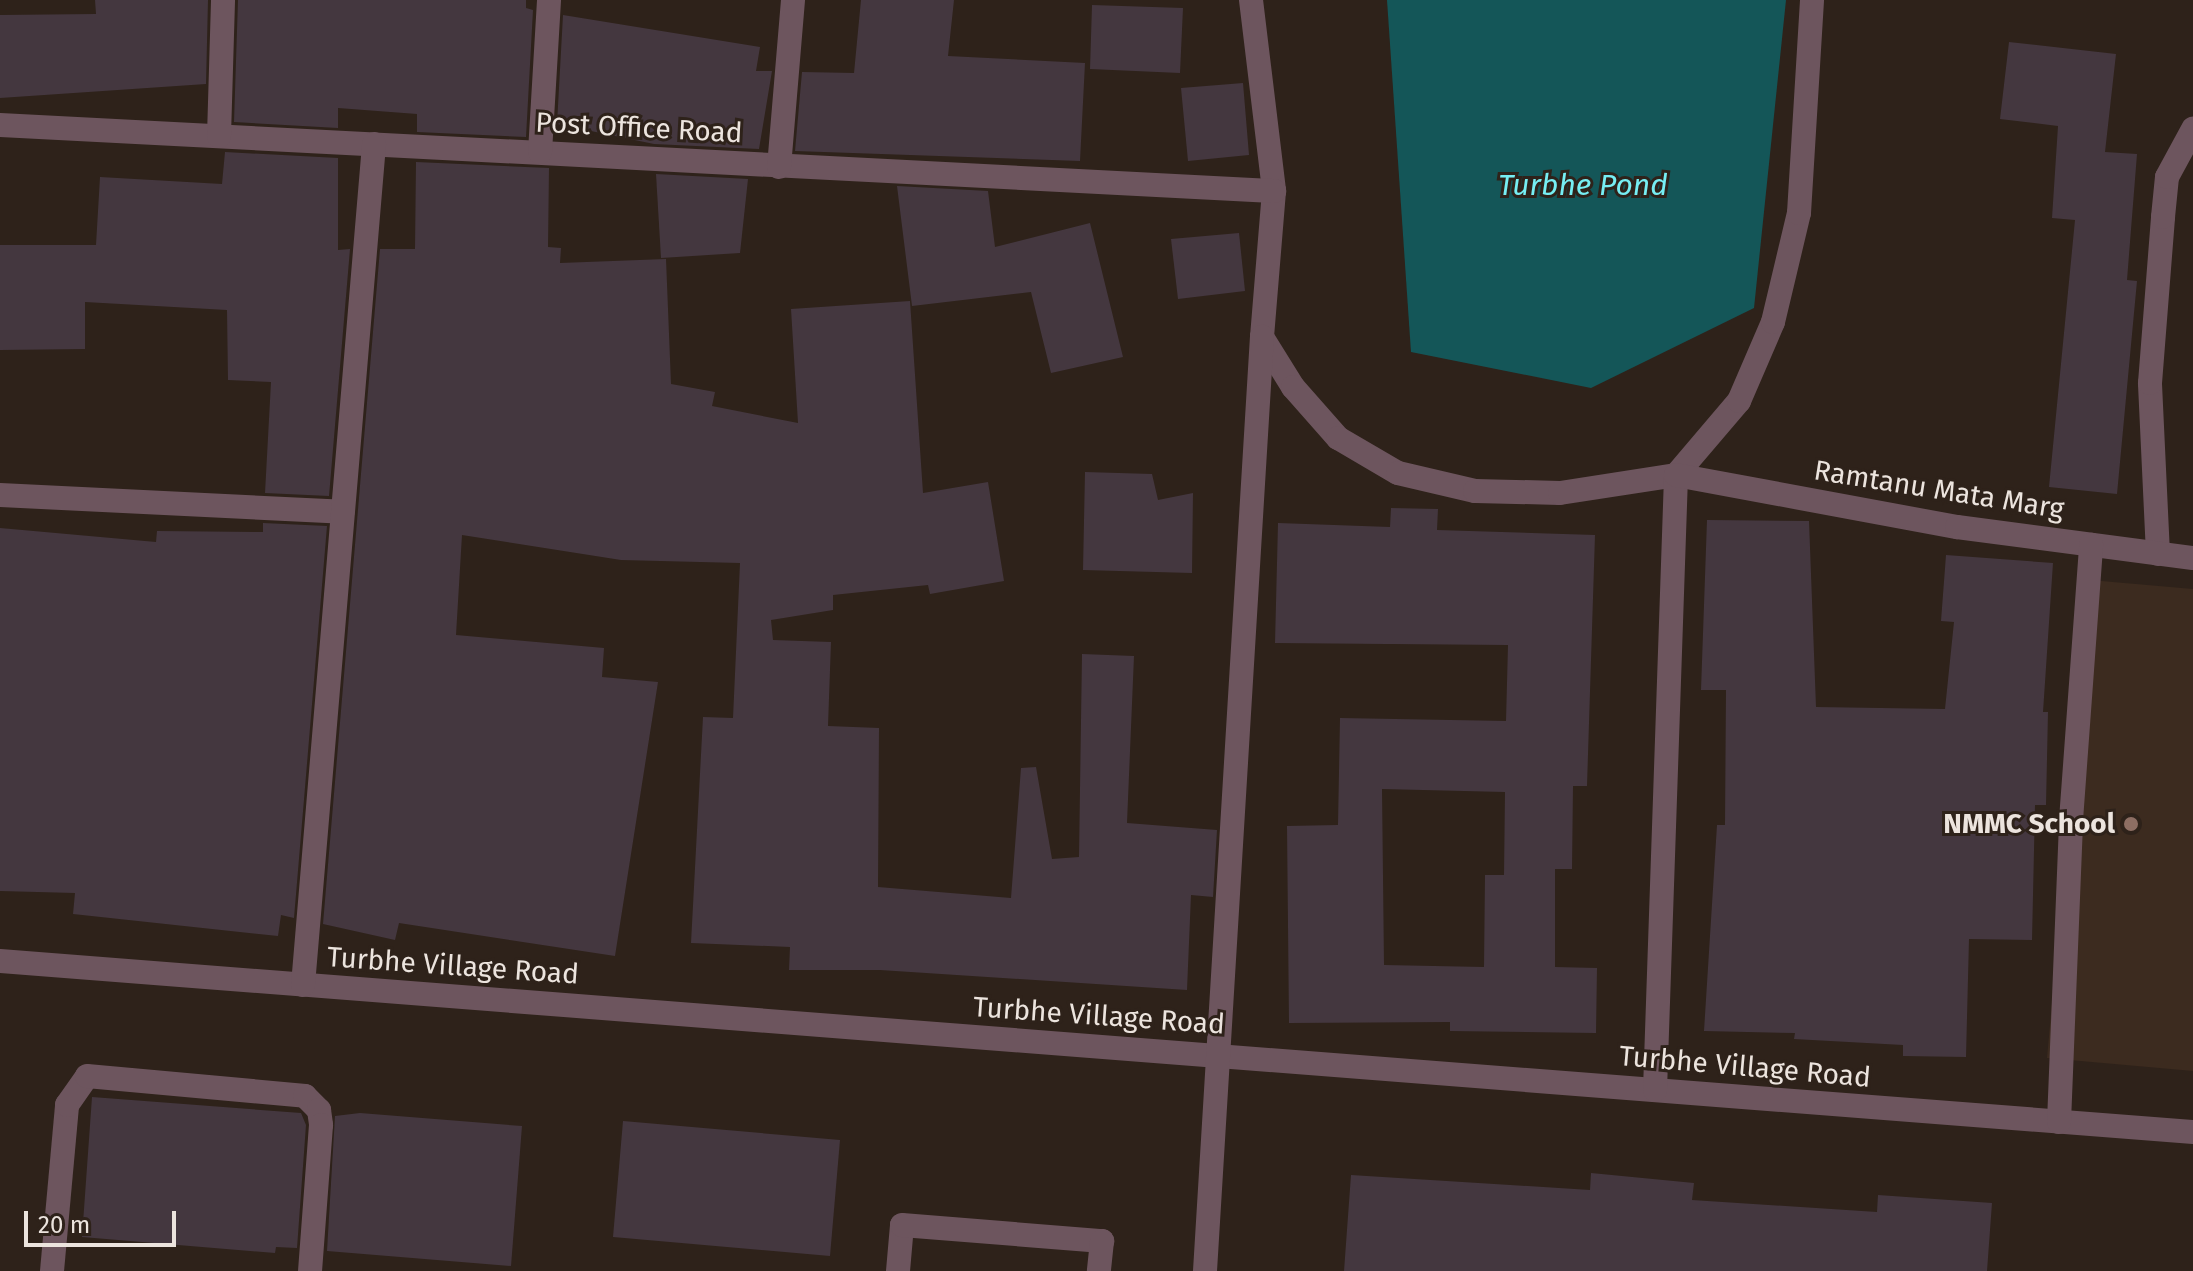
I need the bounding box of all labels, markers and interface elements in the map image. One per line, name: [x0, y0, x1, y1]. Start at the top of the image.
street label: Post Office Road: [535, 106, 743, 150]
water label: Turbhe Pond: [1498, 167, 1668, 203]
street label: Ramtanu Mata Marg: [1812, 454, 2066, 526]
place label: NMMC School: [1943, 807, 2115, 841]
marker: NMMC School: [2122, 815, 2140, 833]
street label: Turbhe Village Road: [326, 940, 580, 992]
street label: Turbhe Village Road: [972, 990, 1226, 1042]
street label: Turbhe Village Road: [1618, 1039, 1872, 1095]
scale bar: [28, 1195, 180, 1245]
text: 20 m: [38, 1211, 90, 1239]

